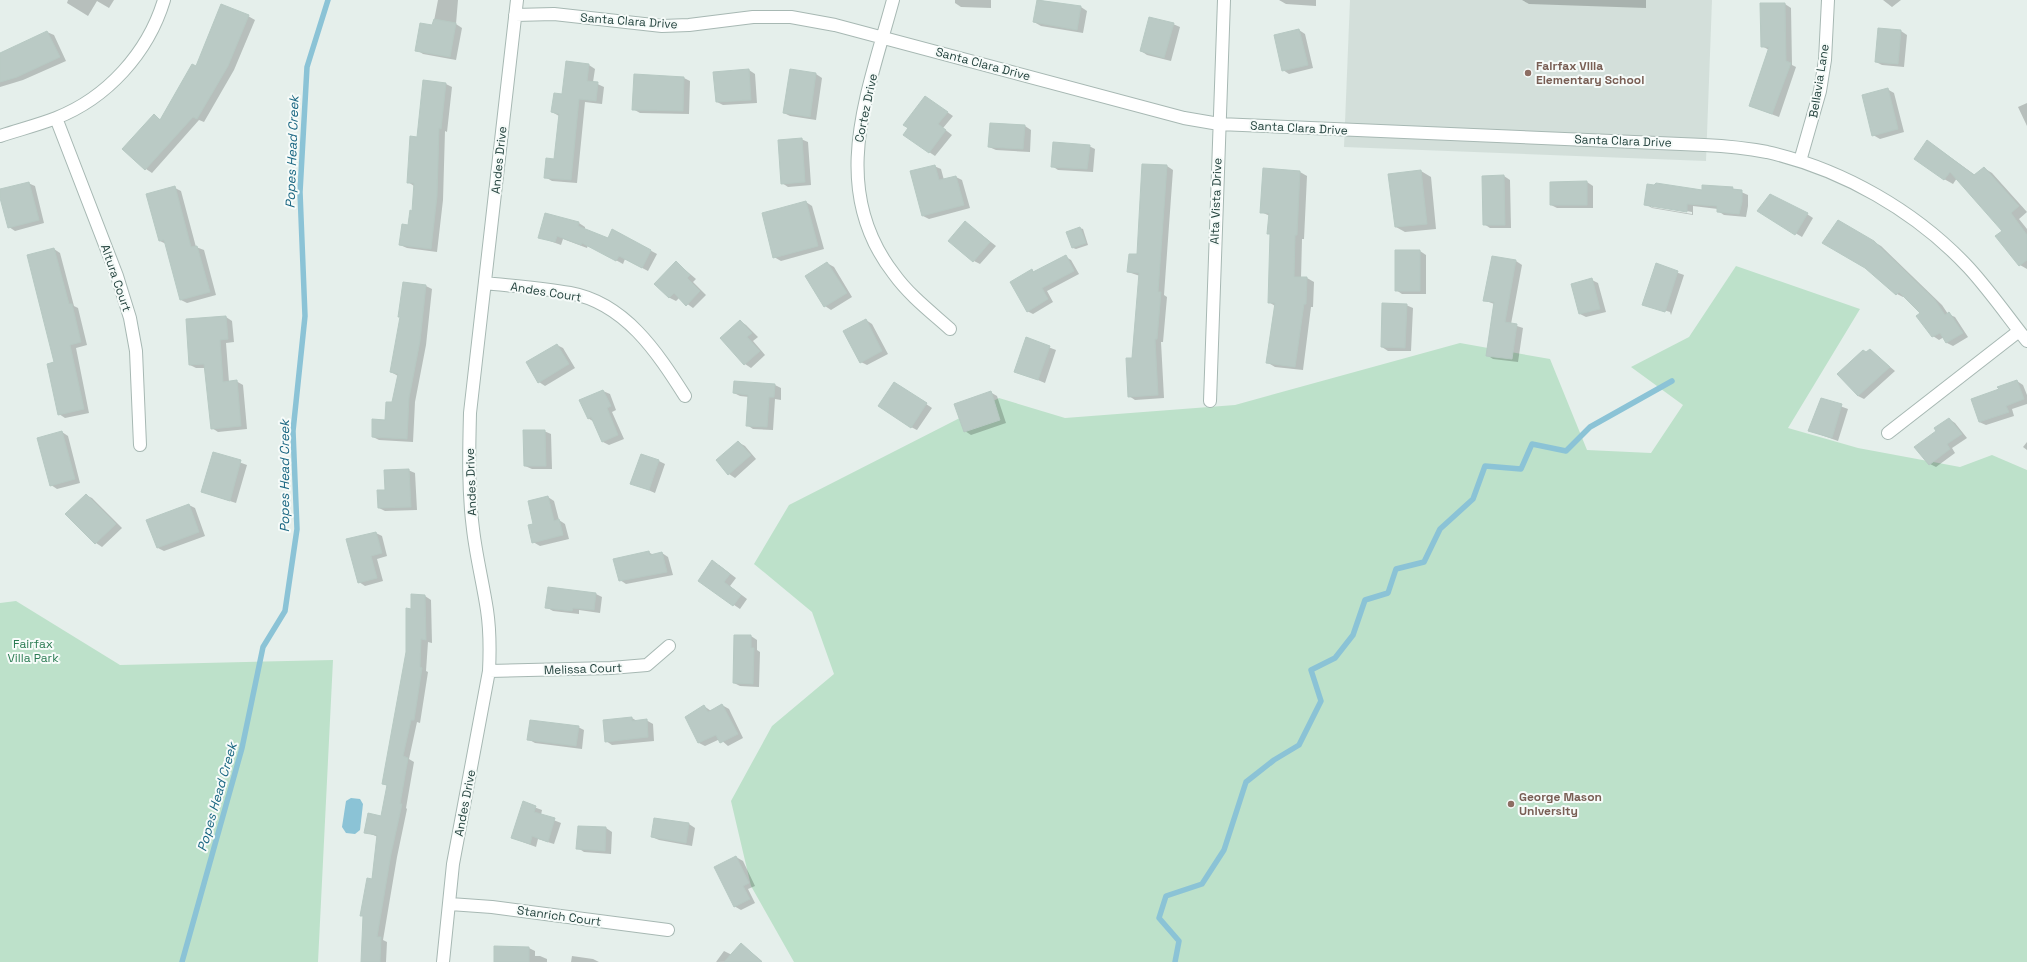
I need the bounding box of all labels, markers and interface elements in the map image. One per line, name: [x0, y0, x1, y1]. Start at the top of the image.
street label: Santa Clara Drive: [580, 10, 678, 32]
street label: Bellavia Lane: [1805, 43, 1833, 119]
street label: Santa Clara Drive: [934, 44, 1032, 84]
place label: Fairfax Villa Elementary School: [1536, 58, 1644, 88]
marker: Fairfax Villa Elementary School: [1523, 68, 1533, 78]
street label: Cortez Drive: [851, 72, 881, 144]
water label: Popes Head Creek: [282, 93, 303, 209]
street label: Santa Clara Drive: [1250, 117, 1348, 139]
street label: Andes Drive: [487, 125, 511, 195]
street label: Santa Clara Drive: [1574, 131, 1672, 151]
street label: Alta Vista Drive: [1206, 157, 1226, 245]
street label: Altura Court: [97, 242, 135, 314]
street label: Andes Court: [509, 278, 583, 306]
water label: Popes Head Creek: [276, 418, 293, 532]
street label: Andes Drive: [462, 448, 480, 516]
park label: Fairfax Villa Park: [7, 636, 59, 666]
street label: Melissa Court: [544, 660, 622, 678]
water label: Popes Head Creek: [193, 739, 241, 853]
street label: Andes Drive: [451, 768, 479, 838]
place label: George Mason University: [1519, 789, 1602, 819]
marker: George Mason University: [1506, 799, 1516, 809]
street label: Stanrich Court: [516, 902, 602, 930]

